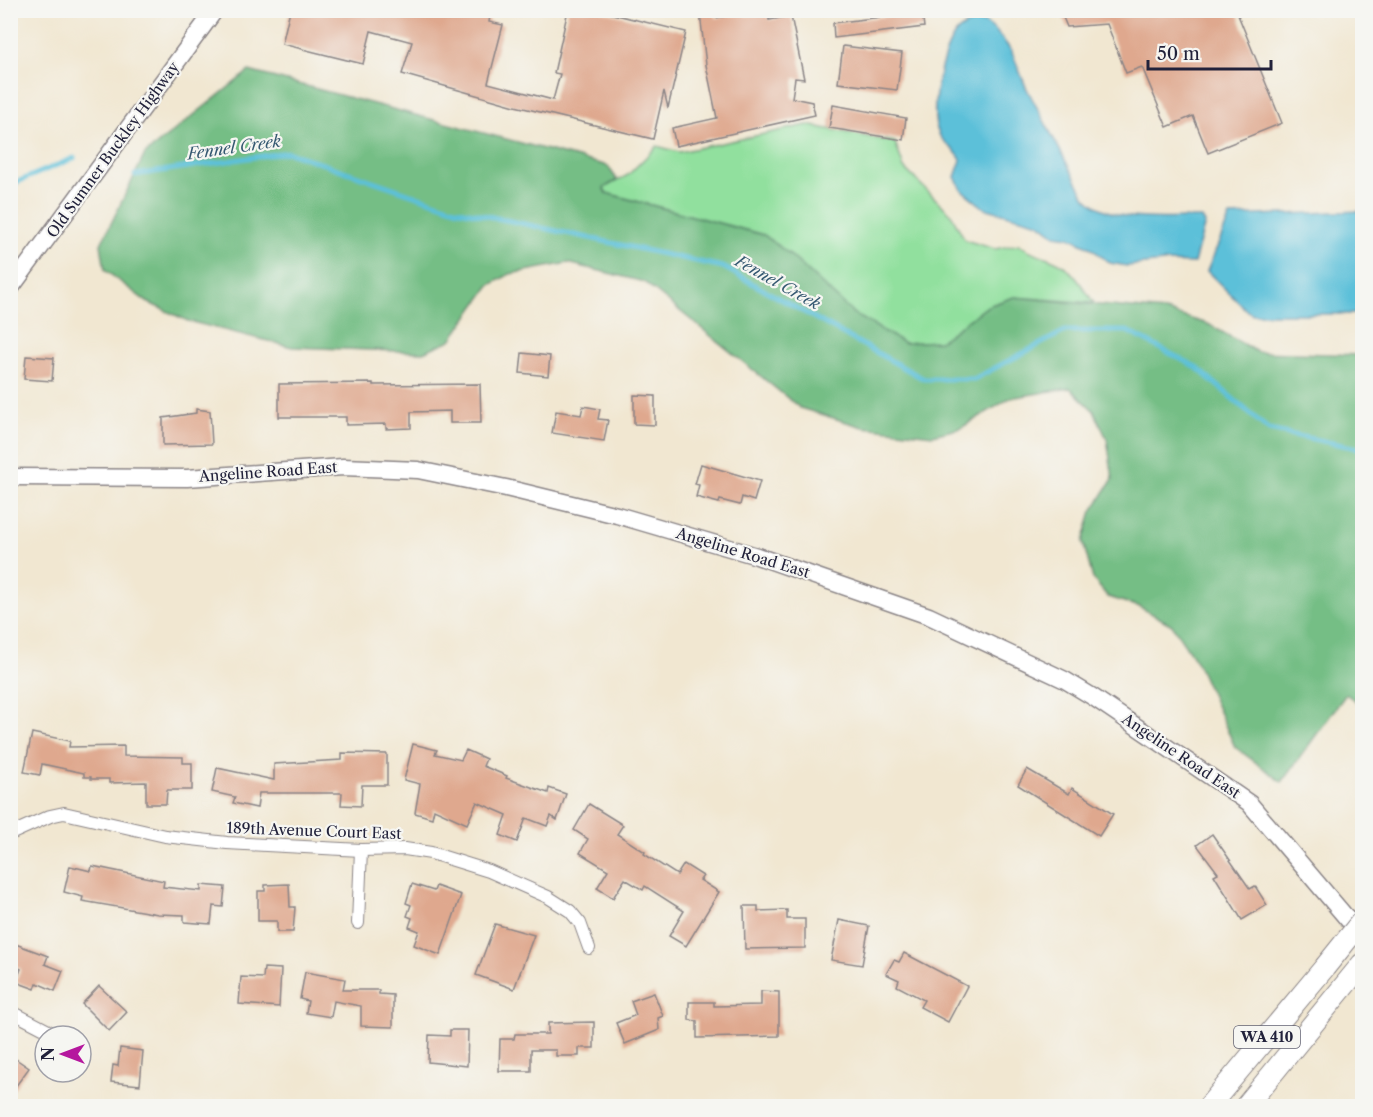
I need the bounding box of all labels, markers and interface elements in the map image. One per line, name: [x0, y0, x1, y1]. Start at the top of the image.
scale bar: [1148, 33, 1271, 71]
text: 50 m: [1157, 43, 1200, 65]
street label: Old Sumner Buckley Highway: [42, 58, 183, 241]
water label: Fennel Creek: [184, 130, 283, 164]
water label: Fennel Creek: [730, 249, 825, 314]
street label: Angeline Road East: [197, 457, 338, 486]
street label: Angeline Road East: [673, 523, 813, 582]
street label: Angeline Road East: [1118, 708, 1245, 803]
street label: 189th Avenue Court East: [226, 818, 402, 843]
north arrow: [33, 1024, 93, 1084]
road number: WA 410: [1234, 1026, 1300, 1048]
text: N: [38, 1047, 58, 1061]

